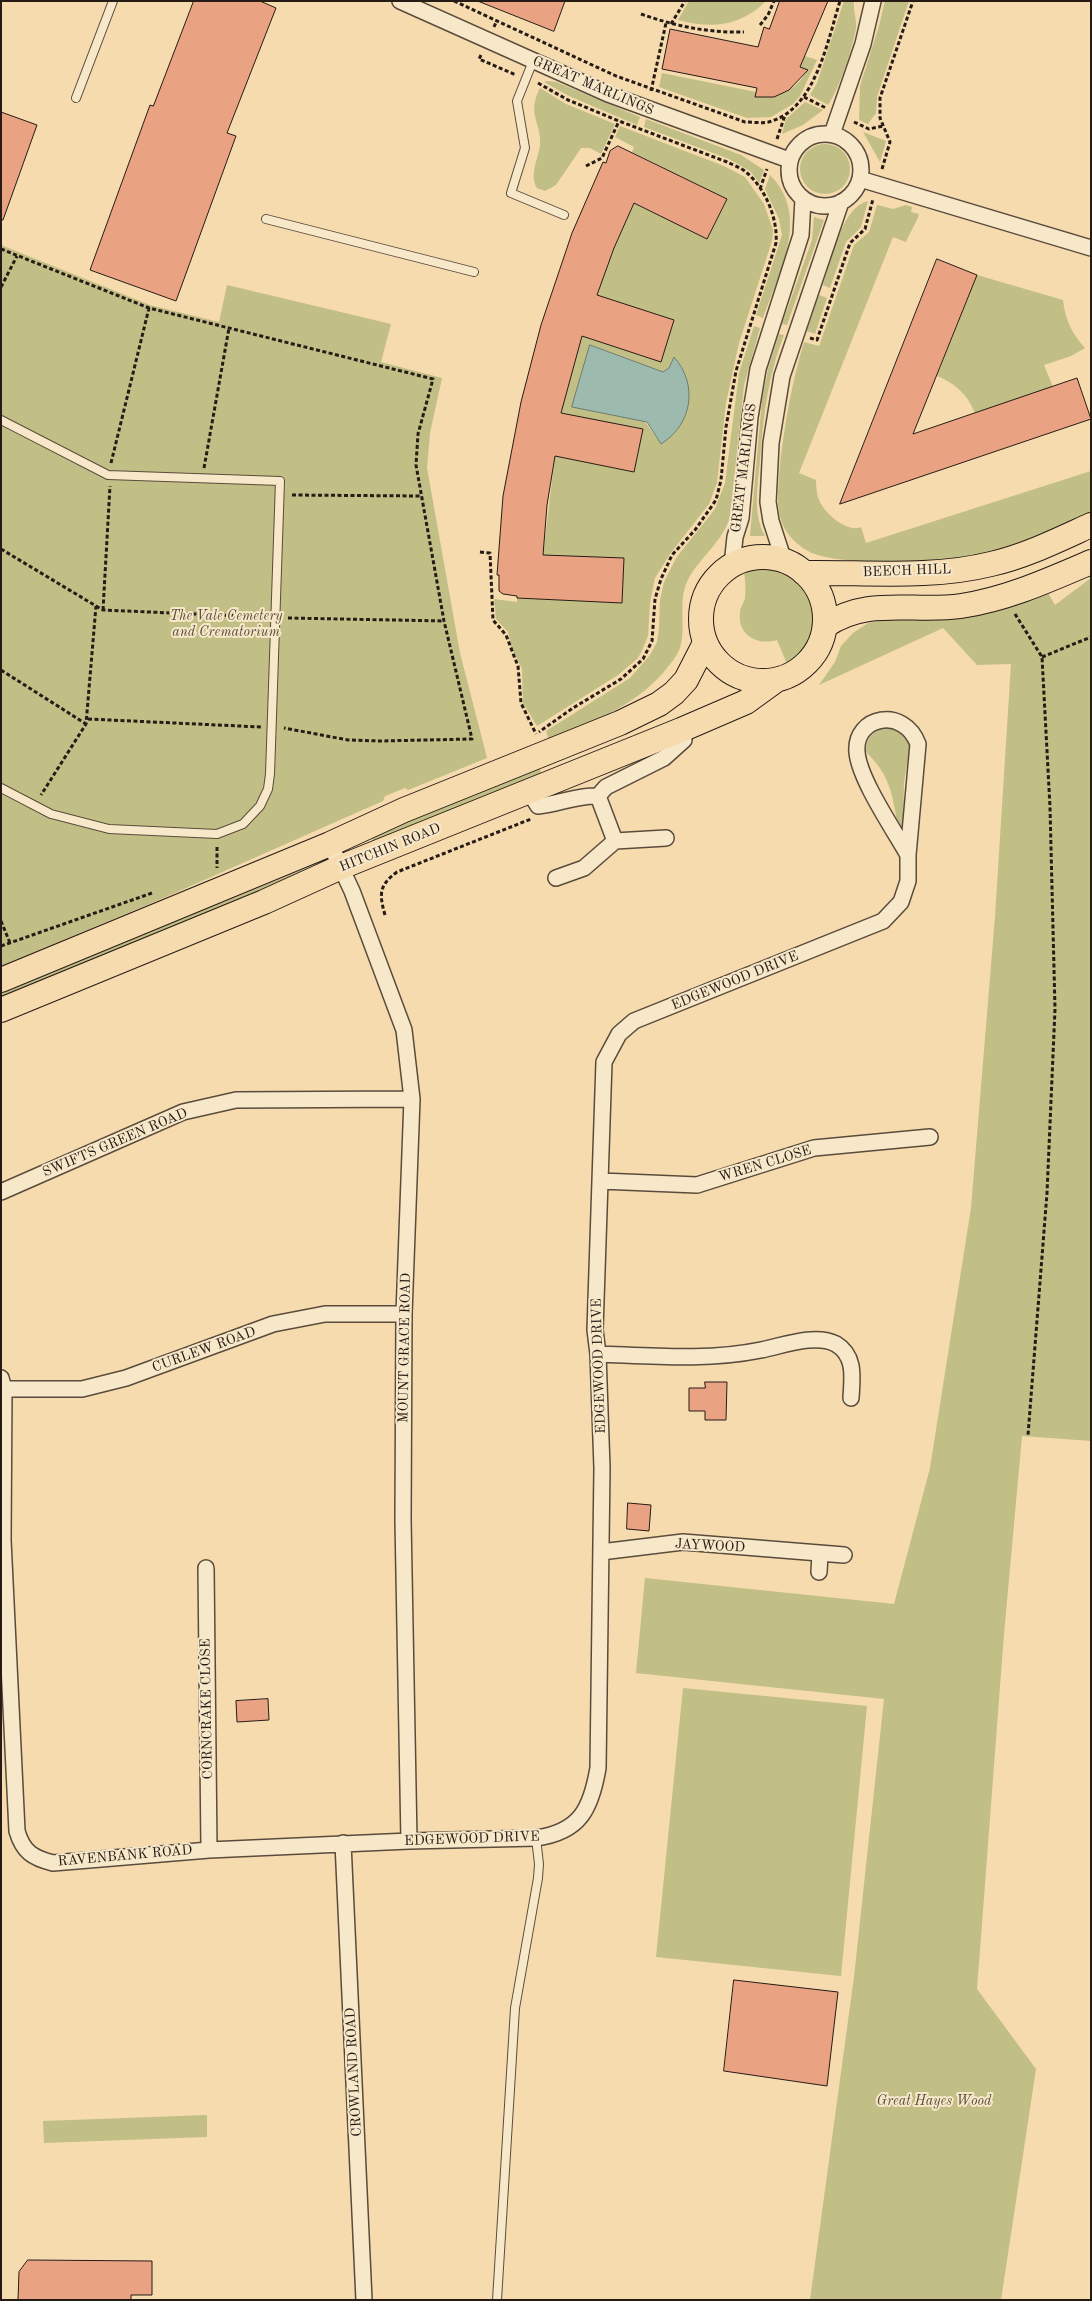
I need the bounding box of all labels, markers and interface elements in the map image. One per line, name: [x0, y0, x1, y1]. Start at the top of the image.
street label: GREAT MARLINGS: [530, 53, 656, 119]
street label: GREAT MARLINGS: [728, 402, 760, 534]
street label: BEECH HILL: [862, 561, 952, 581]
park label: The Vale Cemetery and Crematorium: [170, 608, 282, 640]
street label: HITCHIN ROAD: [337, 820, 443, 876]
street label: EDGEWOOD DRIVE: [669, 948, 801, 1014]
street label: SWIFTS GREEN ROAD: [40, 1105, 190, 1181]
street label: WREN CLOSE: [717, 1142, 813, 1186]
street label: MOUNT GRACE ROAD: [395, 1273, 415, 1423]
street label: EDGEWOOD DRIVE: [588, 1298, 610, 1434]
street label: CURLEW ROAD: [150, 1323, 258, 1377]
street label: JAYWOOD: [674, 1536, 746, 1556]
street label: CORNCRAKE CLOSE: [197, 1638, 217, 1780]
street label: EDGEWOOD DRIVE: [404, 1828, 540, 1850]
street label: RAVENBANK ROAD: [57, 1842, 193, 1870]
street label: CROWLAND ROAD: [342, 2007, 366, 2137]
park label: Great Hayes Wood: [877, 2093, 991, 2109]

